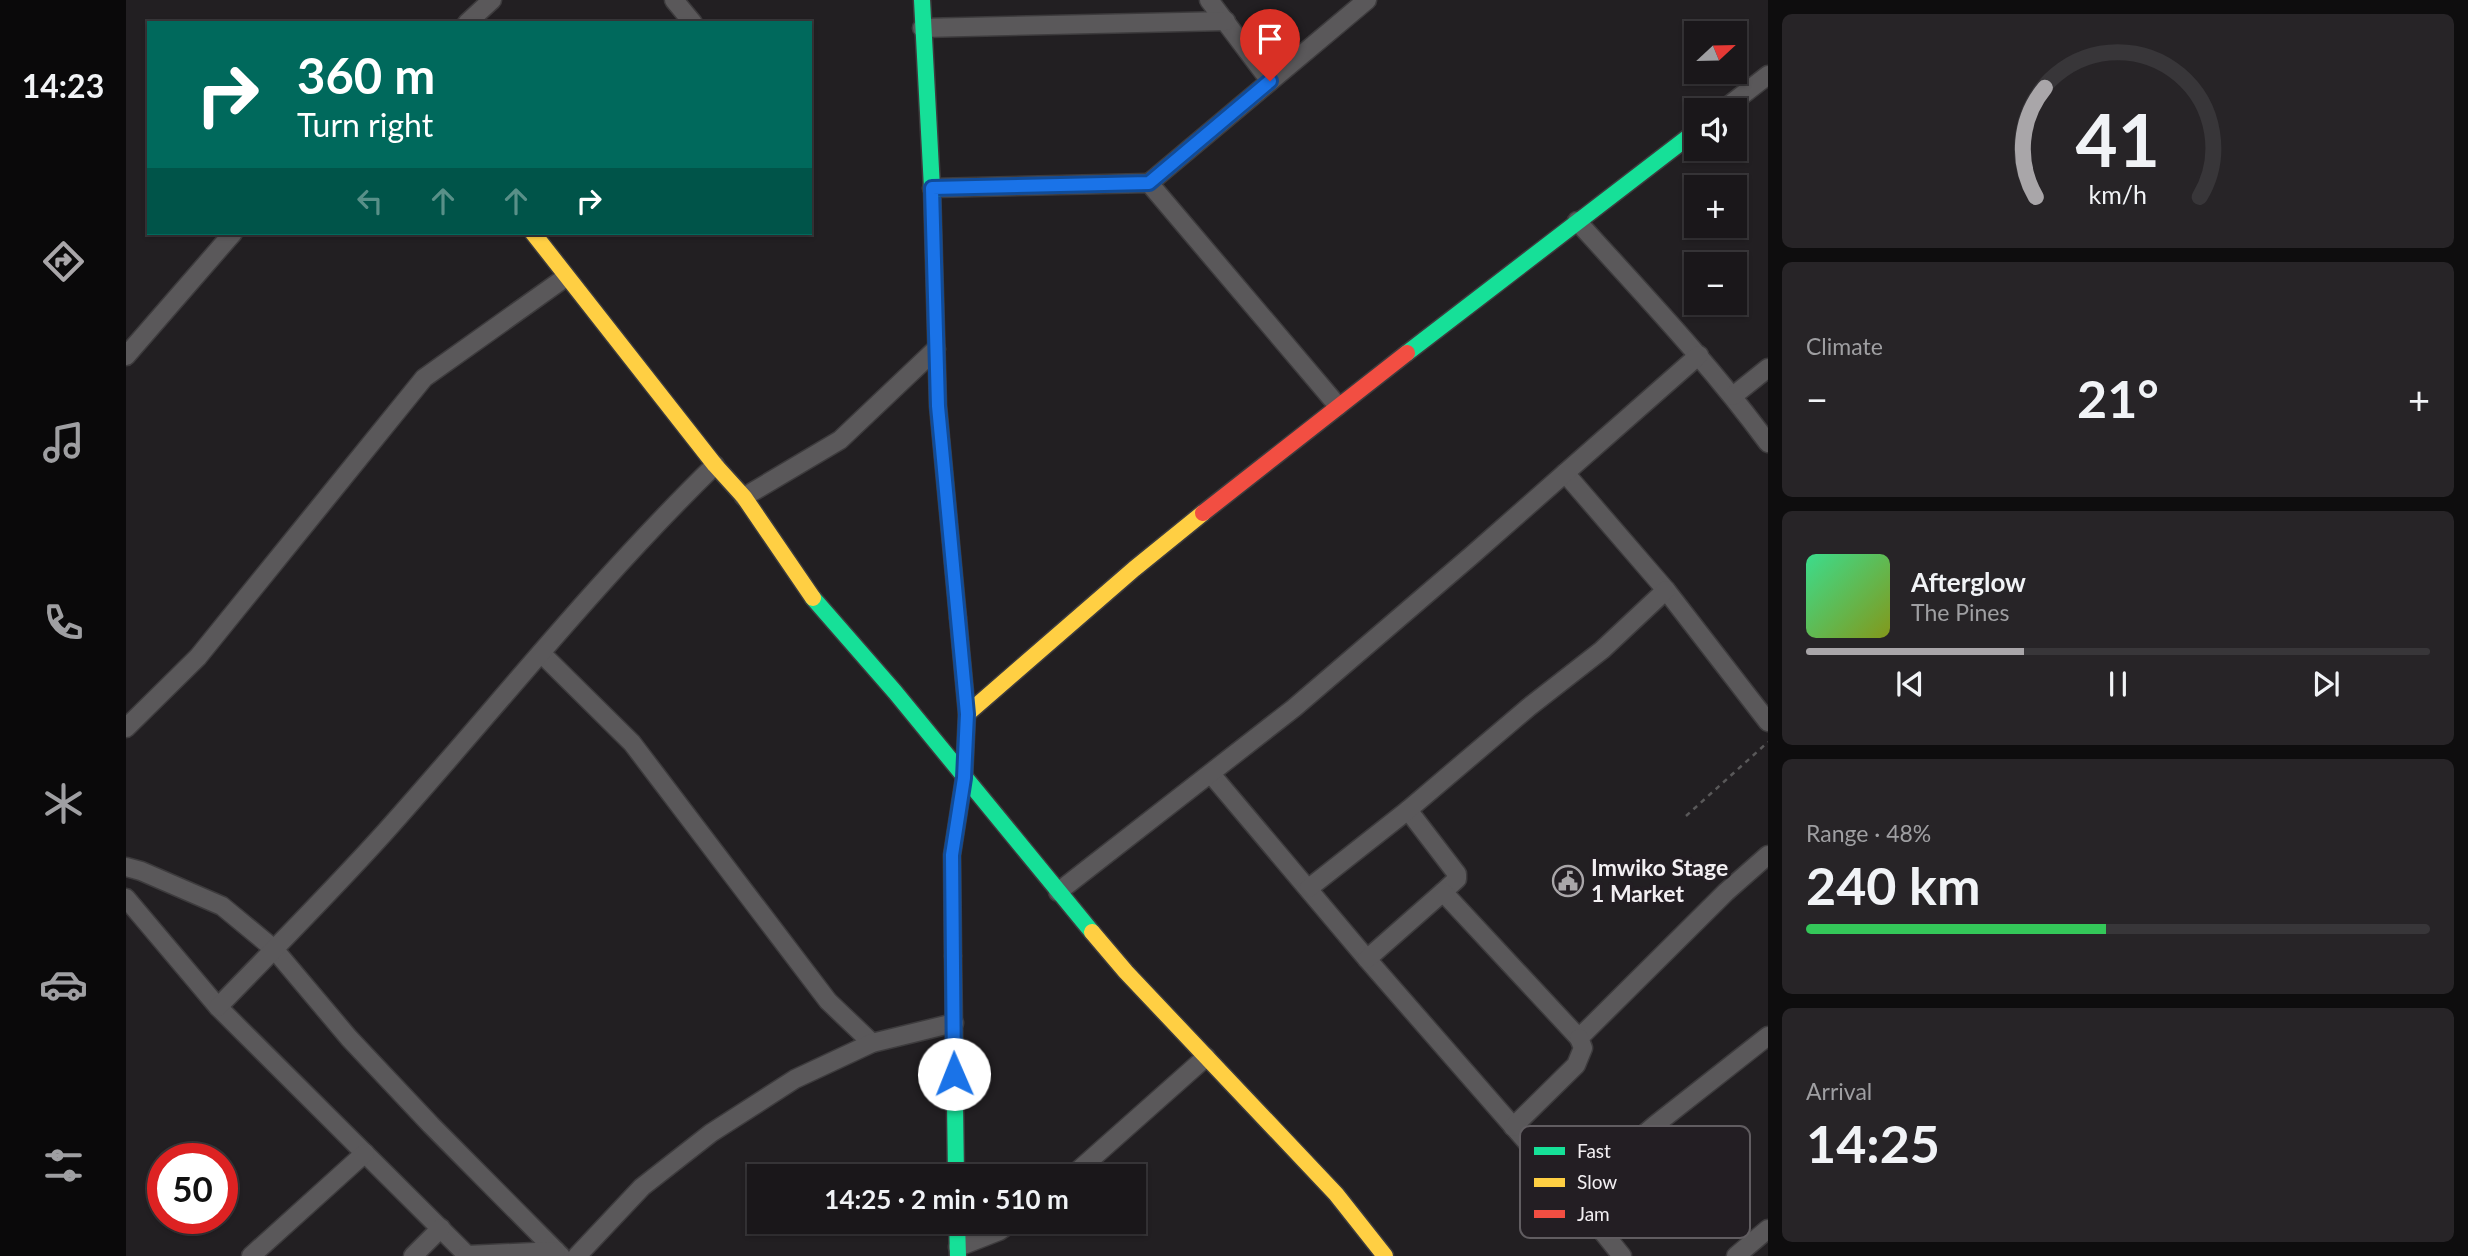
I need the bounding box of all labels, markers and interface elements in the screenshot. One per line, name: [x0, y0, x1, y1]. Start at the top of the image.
pin: [1240, 9, 1300, 81]
icon: arrive: [1251, 20, 1289, 58]
north arrow: [1684, 21, 1746, 84]
map controls: [1684, 21, 1747, 315]
text: 360 m: [297, 46, 435, 104]
icon: right: [182, 49, 273, 140]
text: 14:23: [22, 66, 104, 105]
text: 41: [2076, 96, 2160, 184]
button: sound: [1684, 98, 1747, 161]
text: Turn right: [297, 105, 433, 144]
button: +: [1684, 175, 1747, 238]
text: km/h: [2089, 179, 2147, 209]
icon: left: [351, 182, 389, 220]
icon: ahead: [424, 182, 462, 220]
icon: ahead: [497, 182, 535, 220]
icon: right: [570, 182, 608, 220]
icon: directions: [39, 237, 88, 286]
button: −: [1684, 252, 1747, 315]
text: Climate: [1806, 332, 1883, 360]
text: 21°: [2077, 367, 2159, 429]
text: −: [1806, 376, 1828, 422]
text: +: [2408, 376, 2430, 422]
icon: music: [39, 418, 88, 467]
text: Afterglow: [1911, 566, 2026, 598]
icon: phone: [39, 598, 88, 647]
text: The Pines: [1911, 598, 2009, 626]
icon: previous: [1891, 665, 1929, 703]
icon: pause: [2099, 665, 2137, 703]
icon: next: [2307, 665, 2345, 703]
icon: climate: [39, 779, 88, 828]
text: Range · 48%: [1806, 819, 1931, 847]
place label: Imwiko Stage 1 Market: [1591, 853, 1728, 907]
text: 240 km: [1806, 854, 1980, 916]
public building icon: Imwiko Stage 1 Market: [1551, 864, 1585, 898]
icon: car: [39, 960, 88, 1009]
position arrow: [917, 1037, 991, 1111]
text: Arrival: [1806, 1077, 1872, 1105]
text: 14:25: [1806, 1112, 1940, 1174]
legend: [1520, 1126, 1750, 1238]
text: Fast: [1577, 1139, 1611, 1162]
icon: filters: [39, 1141, 88, 1190]
speed limit sign: 50: [147, 1143, 238, 1234]
text: Slow: [1577, 1170, 1617, 1193]
text: 14:25 · 2 min · 510 m: [824, 1183, 1069, 1215]
text: Jam: [1577, 1202, 1610, 1225]

